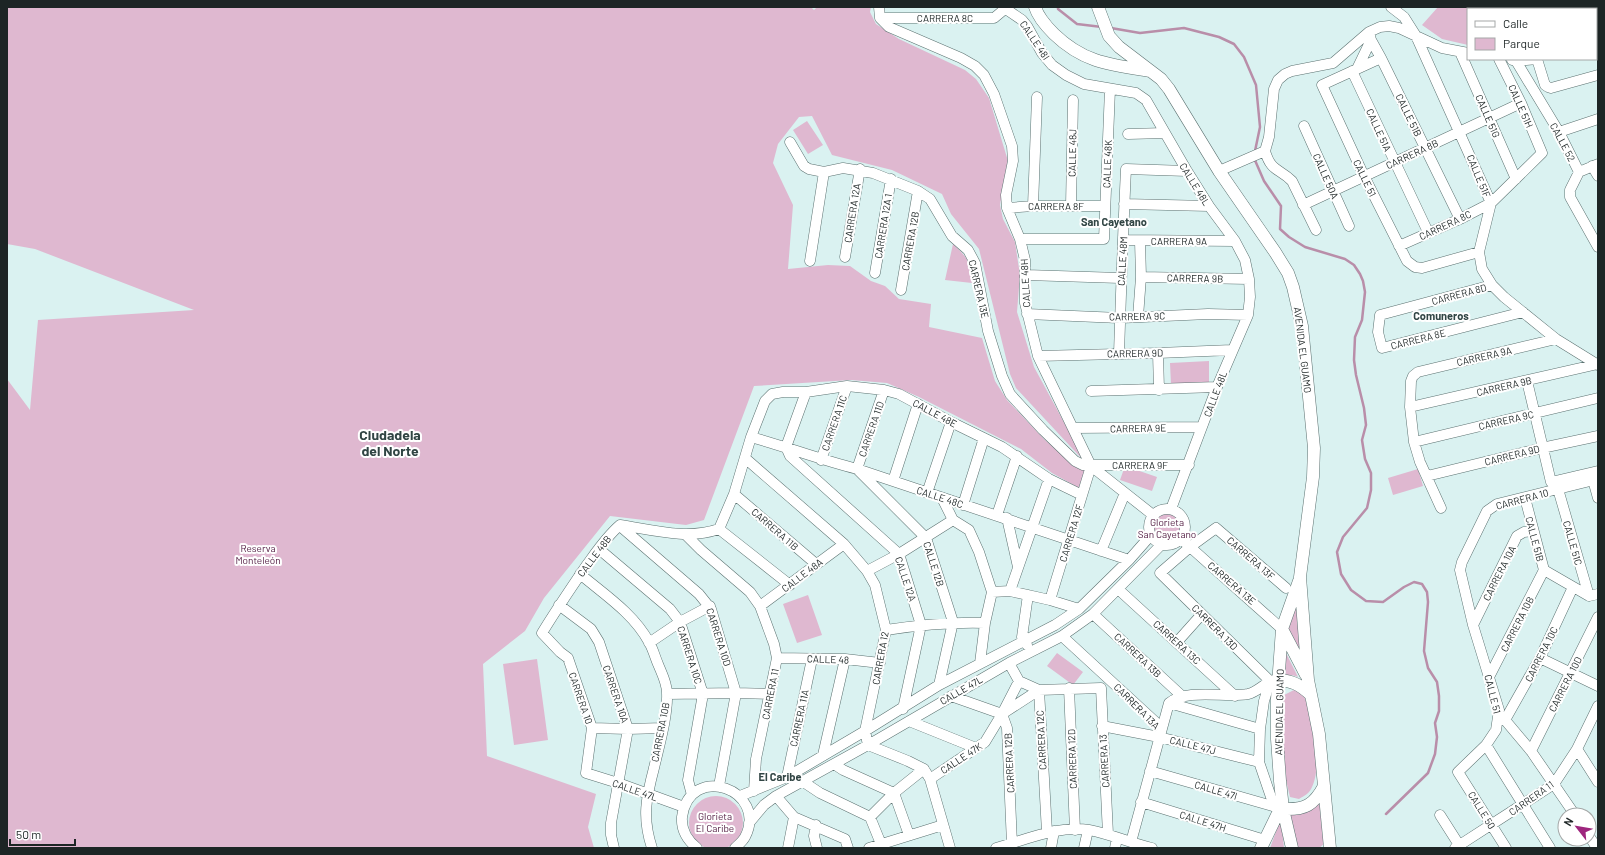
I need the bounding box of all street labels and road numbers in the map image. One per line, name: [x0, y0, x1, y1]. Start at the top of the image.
street label: CARRERA 8C: [917, 12, 973, 24]
street label: CALLE 48I: [1017, 18, 1053, 62]
street label: CALLE 51H: [1506, 82, 1536, 130]
street label: CALLE 51B: [1393, 92, 1425, 138]
street label: CALLE 51G: [1473, 93, 1503, 139]
street label: CALLE 51A: [1364, 107, 1394, 153]
street label: CALLE 52: [1548, 121, 1578, 163]
street label: CALLE 48J: [1066, 129, 1078, 177]
street label: CARRERA 8B: [1384, 137, 1440, 171]
street label: CALLE 48K: [1100, 140, 1114, 188]
street label: CALLE 50A: [1311, 151, 1341, 201]
street label: CALLE 51F: [1465, 153, 1494, 200]
street label: CALLE 51: [1351, 157, 1379, 199]
street label: CALLE 48L: [1177, 160, 1213, 208]
street label: CARRERA 12A: [841, 182, 863, 244]
street label: CARRERA 12A 1: [872, 193, 894, 259]
street label: CARRERA 8F: [1028, 200, 1084, 212]
street label: CARRERA 8C: [1417, 208, 1473, 242]
street label: CARRERA 12B: [899, 210, 921, 272]
street label: CARRERA 9A: [1151, 235, 1207, 247]
street label: CALLE 48M: [1115, 236, 1129, 286]
street label: CALLE 48H: [1018, 258, 1032, 308]
street label: CARRERA 13E: [966, 259, 992, 319]
street label: CARRERA 9B: [1167, 272, 1223, 284]
street label: CARRERA 8D: [1430, 281, 1488, 307]
street label: AVENIDA EL GUAMO: [1292, 306, 1314, 394]
street label: CARRERA 9C: [1109, 310, 1165, 322]
street label: CARRERA 8E: [1389, 326, 1447, 352]
street label: CARRERA 9A: [1455, 344, 1513, 368]
street label: CARRERA 9D: [1107, 347, 1163, 359]
street label: CALLE 48L: [1201, 369, 1229, 419]
street label: CARRERA 9B: [1475, 374, 1533, 398]
street label: CARRERA 11C: [819, 394, 849, 452]
street label: CALLE 48E: [911, 396, 959, 430]
street label: CARRERA 11D: [856, 400, 886, 458]
street label: CARRERA 9C: [1477, 408, 1535, 432]
street label: CARRERA 9E: [1110, 422, 1166, 434]
street label: CARRERA 9D: [1483, 442, 1541, 468]
street label: CARRERA 9F: [1112, 459, 1168, 471]
street label: CALLE 48C: [915, 484, 965, 510]
street label: CARRERA 10: [1494, 486, 1550, 512]
street label: CARRERA 12F: [1057, 502, 1086, 563]
street label: CARRERA 11B: [749, 505, 801, 553]
street label: CALLE 51B: [1523, 515, 1547, 563]
street label: CALLE 51C: [1561, 519, 1585, 567]
street label: CALLE 48B: [575, 533, 613, 579]
street label: CARRERA 13F: [1225, 534, 1278, 582]
street label: CALLE 12B: [921, 540, 947, 588]
street label: CARRERA 10A: [1480, 543, 1518, 603]
street label: CALLE 12A: [893, 555, 919, 603]
street label: CALLE 48A: [779, 556, 825, 594]
street label: CARRERA 13E: [1206, 559, 1258, 607]
street label: CARRERA 10B: [1498, 594, 1536, 654]
street label: CARRERA 13D: [1190, 602, 1240, 652]
street label: CARRERA 10D: [704, 606, 734, 668]
street label: CARRERA 13C: [1151, 618, 1203, 666]
street label: CARRERA 10C: [1522, 624, 1560, 684]
street label: CARRERA 10C: [675, 625, 705, 685]
street label: CARRERA 12: [869, 630, 891, 686]
street label: CARRERA 13B: [1112, 630, 1164, 680]
street label: CALLE 48: [807, 652, 849, 666]
street label: CARRERA 10D: [1546, 654, 1584, 714]
street label: CARRERA 10A: [601, 664, 631, 724]
street label: CARRERA 11: [759, 667, 781, 721]
street label: AVENIDA EL GUAMO: [1272, 669, 1286, 755]
street label: CARRERA 10: [567, 670, 595, 726]
street label: CALLE 47L: [938, 673, 985, 707]
street label: CALLE 51: [1482, 673, 1504, 715]
street label: CARRERA 13A: [1112, 681, 1162, 731]
street label: CARRERA 11A: [787, 688, 811, 748]
street label: CARRERA 10B: [648, 701, 672, 763]
street label: CARRERA 12C: [1033, 710, 1049, 770]
street label: CARRERA 12D: [1065, 729, 1079, 789]
street label: CARRERA 12B: [1001, 733, 1017, 793]
street label: CALLE 47J: [1169, 733, 1217, 757]
street label: CARRERA 13: [1097, 734, 1111, 788]
street label: CALLE 47K: [938, 740, 984, 776]
street label: CALLE 47L: [611, 777, 660, 803]
street label: CALLE 47I: [1193, 778, 1239, 802]
street label: CARRERA 11: [1506, 778, 1556, 818]
street label: CALLE 50: [1466, 789, 1498, 831]
street label: CALLE 47H: [1178, 808, 1228, 834]

